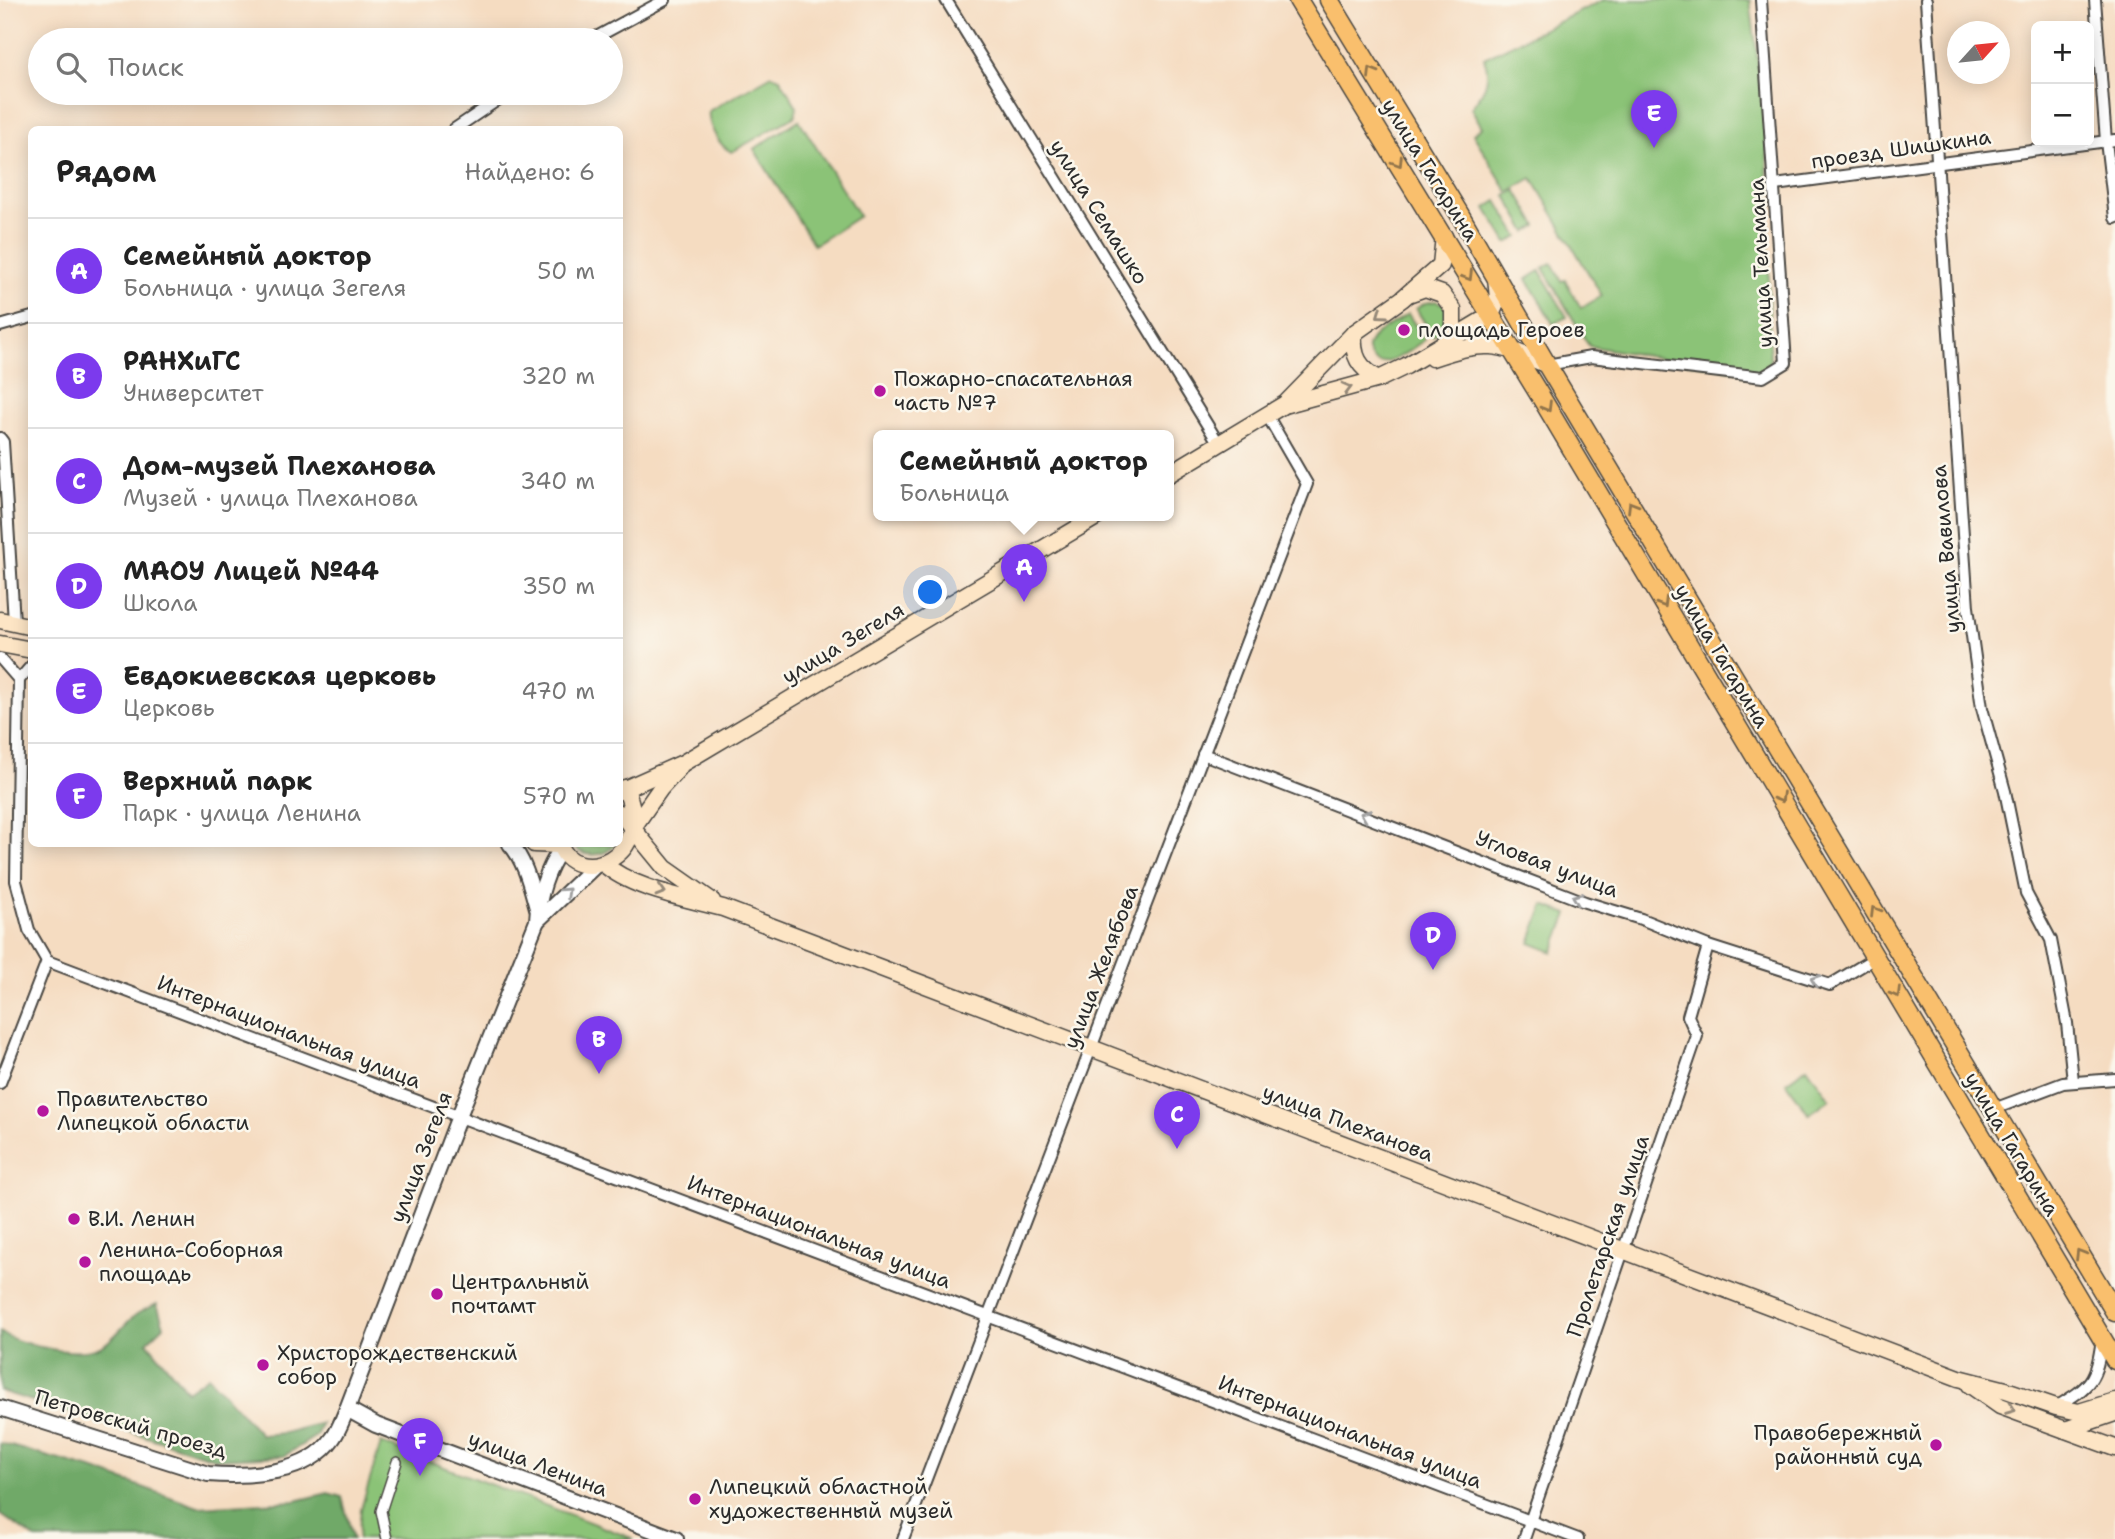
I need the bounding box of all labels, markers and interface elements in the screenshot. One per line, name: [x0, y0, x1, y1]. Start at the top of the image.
north arrow: [1947, 21, 2010, 84]
map controls: [2031, 21, 2094, 147]
button: +: [2031, 21, 2094, 84]
search box: [28, 28, 623, 105]
icon: search: [52, 48, 90, 86]
text: Поиск: [108, 49, 184, 84]
one-way arrow: [1368, 66, 1381, 79]
button: −: [2031, 84, 2094, 147]
pin: E: [1631, 90, 1677, 148]
street label: улица Гагарина: [1375, 93, 1485, 247]
street label: проезд Шишкина: [1809, 123, 1993, 175]
street label: улица Семашко: [1043, 134, 1155, 290]
text: Рядом: [56, 151, 156, 192]
one-way arrow: [1390, 155, 1403, 168]
text: Найдено: 6: [465, 157, 595, 187]
street label: улица Тельмана: [1743, 178, 1779, 348]
text: Семейный доктор: [123, 238, 372, 273]
text: A: [70, 256, 88, 286]
text: 50 m: [537, 256, 595, 286]
one-way arrow: [1460, 268, 1473, 281]
text: Больница · улица Зегеля: [123, 273, 406, 303]
one-way arrow: [1376, 305, 1389, 318]
place label: площадь Героев: [1418, 316, 1585, 344]
marker: площадь Героев: [1396, 322, 1412, 338]
text: РАНХиГС: [123, 343, 241, 378]
text: B: [72, 361, 86, 391]
text: 320 m: [521, 361, 595, 391]
place label: Пожарно-спасательная часть №7: [894, 365, 1133, 417]
text: Университет: [123, 378, 264, 408]
one-way arrow: [1340, 382, 1352, 396]
marker: Пожарно-спасательная часть №7: [872, 383, 888, 399]
one-way arrow: [1539, 400, 1552, 413]
popup: [873, 430, 1174, 521]
text: Семейный доктор: [899, 443, 1148, 478]
text: Дом-музей Плеханова: [123, 448, 436, 483]
street label: улица Вавилова: [1925, 464, 1967, 634]
text: C: [72, 466, 86, 496]
text: 340 m: [520, 466, 595, 496]
text: Больница: [899, 478, 1009, 508]
text: Музей · улица Плеханова: [123, 483, 418, 513]
one-way arrow: [1627, 501, 1640, 514]
pin: A: [1001, 544, 1047, 602]
text: МАОУ Лицей №44: [123, 553, 379, 588]
text: D: [71, 571, 87, 601]
text: 350 m: [522, 571, 595, 601]
your location: [913, 575, 947, 609]
street label: улица Гагарина: [1668, 579, 1776, 733]
text: Школа: [123, 588, 198, 618]
street label: улица Зегеля: [777, 595, 909, 691]
one-way arrow: [1655, 595, 1668, 608]
text: Евдокиевская церковь: [123, 658, 436, 693]
text: E: [71, 676, 87, 706]
text: 470 m: [521, 676, 595, 706]
text: Церковь: [123, 693, 215, 723]
text: Верхний парк: [123, 763, 312, 798]
text: F: [72, 781, 86, 811]
text: 570 m: [523, 781, 595, 811]
one-way arrow: [1772, 791, 1785, 804]
text: Парк · улица Ленина: [123, 798, 361, 828]
one-way arrow: [1360, 810, 1372, 824]
street label: Угловая улица: [1472, 824, 1622, 904]
street label: улица Желябова: [1057, 881, 1145, 1053]
one-way arrow: [654, 882, 666, 897]
one-way arrow: [558, 888, 571, 901]
one-way arrow: [1572, 893, 1584, 907]
one-way arrow: [1870, 906, 1883, 919]
pin: D: [1410, 912, 1456, 970]
street label: Интернациональная улица: [153, 969, 425, 1095]
one-way arrow: [1810, 974, 1822, 988]
one-way arrow: [1888, 986, 1901, 999]
pin: B: [576, 1016, 622, 1074]
street label: улица Гагарина: [1958, 1067, 2066, 1221]
street label: улица Плеханова: [1259, 1078, 1437, 1168]
place label: Правительство Липецкой области: [57, 1085, 250, 1137]
street label: улица Зегеля: [383, 1088, 459, 1226]
pin: C: [1154, 1091, 1200, 1149]
marker: Правительство Липецкой области: [35, 1103, 51, 1119]
street label: Пролетарская улица: [1560, 1131, 1656, 1341]
street label: Интернациональная улица: [683, 1169, 955, 1295]
place label: В.И. Ленин: [88, 1205, 195, 1233]
marker: В.И. Ленин: [66, 1211, 82, 1227]
place label: Ленина-Соборная площадь: [99, 1236, 284, 1288]
one-way arrow: [2075, 1248, 2088, 1261]
marker: Ленина-Соборная площадь: [77, 1254, 93, 1270]
place label: Центральный почтамт: [451, 1268, 590, 1320]
marker: Центральный почтамт: [429, 1286, 445, 1302]
place label: Христорождественский собор: [277, 1339, 518, 1391]
marker: Христорождественский собор: [255, 1357, 271, 1373]
street label: Интернациональная улица: [1214, 1369, 1486, 1495]
street label: Петровский проезд: [31, 1383, 231, 1465]
one-way arrow: [2004, 1401, 2016, 1415]
pin: F: [397, 1418, 443, 1476]
place label: Правобережный районный суд: [1754, 1419, 1922, 1471]
street label: улица Ленина: [464, 1425, 612, 1503]
marker: Правобережный районный суд: [1928, 1437, 1944, 1453]
place label: Липецкий областной художественный музей: [709, 1473, 953, 1525]
marker: Липецкий областной художественный музей: [687, 1491, 703, 1507]

